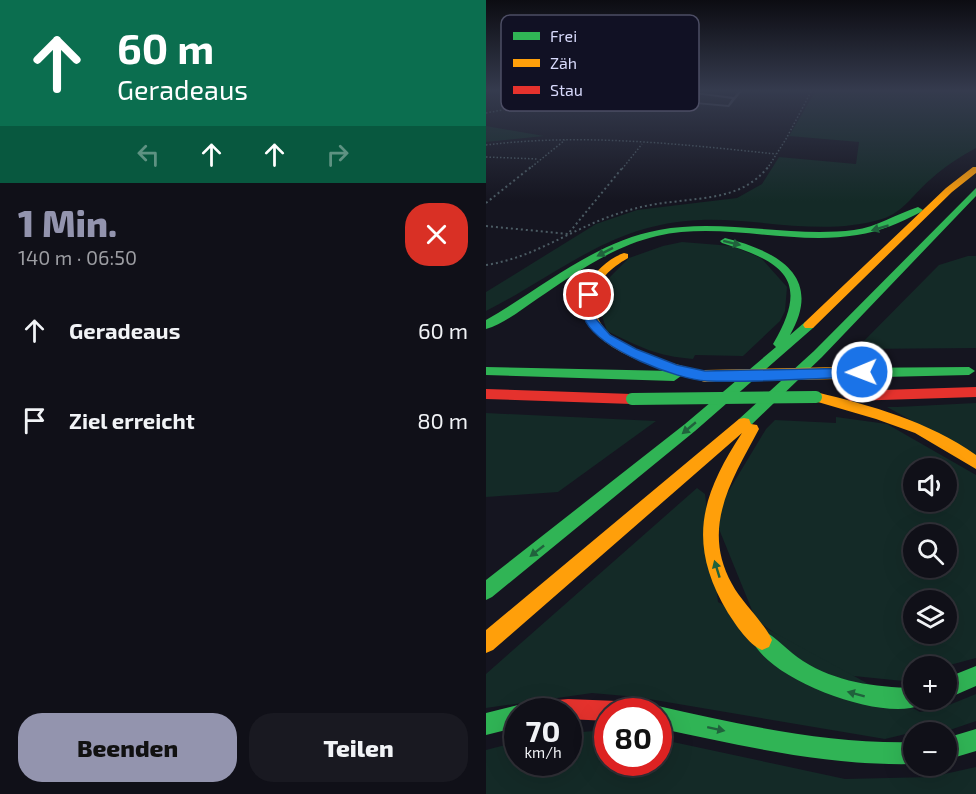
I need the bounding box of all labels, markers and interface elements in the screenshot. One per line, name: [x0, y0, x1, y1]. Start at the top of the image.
legend: [501, 15, 699, 111]
text: 60 m: [117, 22, 214, 72]
icon: ahead: [18, 24, 96, 102]
text: Frei: [550, 26, 577, 45]
text: Zäh: [550, 53, 577, 72]
text: Geradeaus: [117, 73, 248, 105]
text: Stau: [550, 80, 583, 99]
icon: left: [132, 138, 165, 171]
icon: ahead: [195, 138, 228, 171]
icon: ahead: [258, 138, 291, 171]
icon: right: [321, 138, 354, 171]
text: 1 Min.: [18, 201, 117, 244]
button: close: [405, 203, 468, 266]
one-way arrow: [871, 224, 889, 233]
one-way arrow: [723, 238, 741, 248]
text: 140 m · 06:50: [18, 245, 137, 269]
one-way arrow: [597, 247, 614, 257]
pin: [563, 269, 614, 320]
icon: arrive: [572, 278, 605, 311]
icon: ahead: [18, 314, 51, 347]
text: Geradeaus: [69, 317, 180, 343]
text: 60 m: [418, 317, 468, 343]
position arrow: [830, 340, 894, 404]
icon: arrive: [18, 404, 51, 437]
text: Ziel erreicht: [69, 407, 195, 433]
text: 80 m: [417, 407, 468, 433]
one-way arrow: [681, 422, 697, 435]
map controls: [903, 458, 957, 776]
button: sound: [903, 458, 957, 512]
button: search: [903, 524, 957, 578]
one-way arrow: [530, 544, 545, 556]
one-way arrow: [712, 560, 721, 578]
button: layers: [903, 590, 957, 644]
button: +: [903, 656, 957, 710]
one-way arrow: [846, 689, 864, 698]
speed limit sign: 80: [594, 698, 672, 776]
text: 70: [526, 712, 560, 748]
button: Beenden: [18, 713, 237, 782]
button: Teilen: [249, 713, 468, 782]
button: −: [903, 722, 957, 776]
one-way arrow: [707, 725, 726, 734]
text: km/h: [524, 743, 562, 761]

